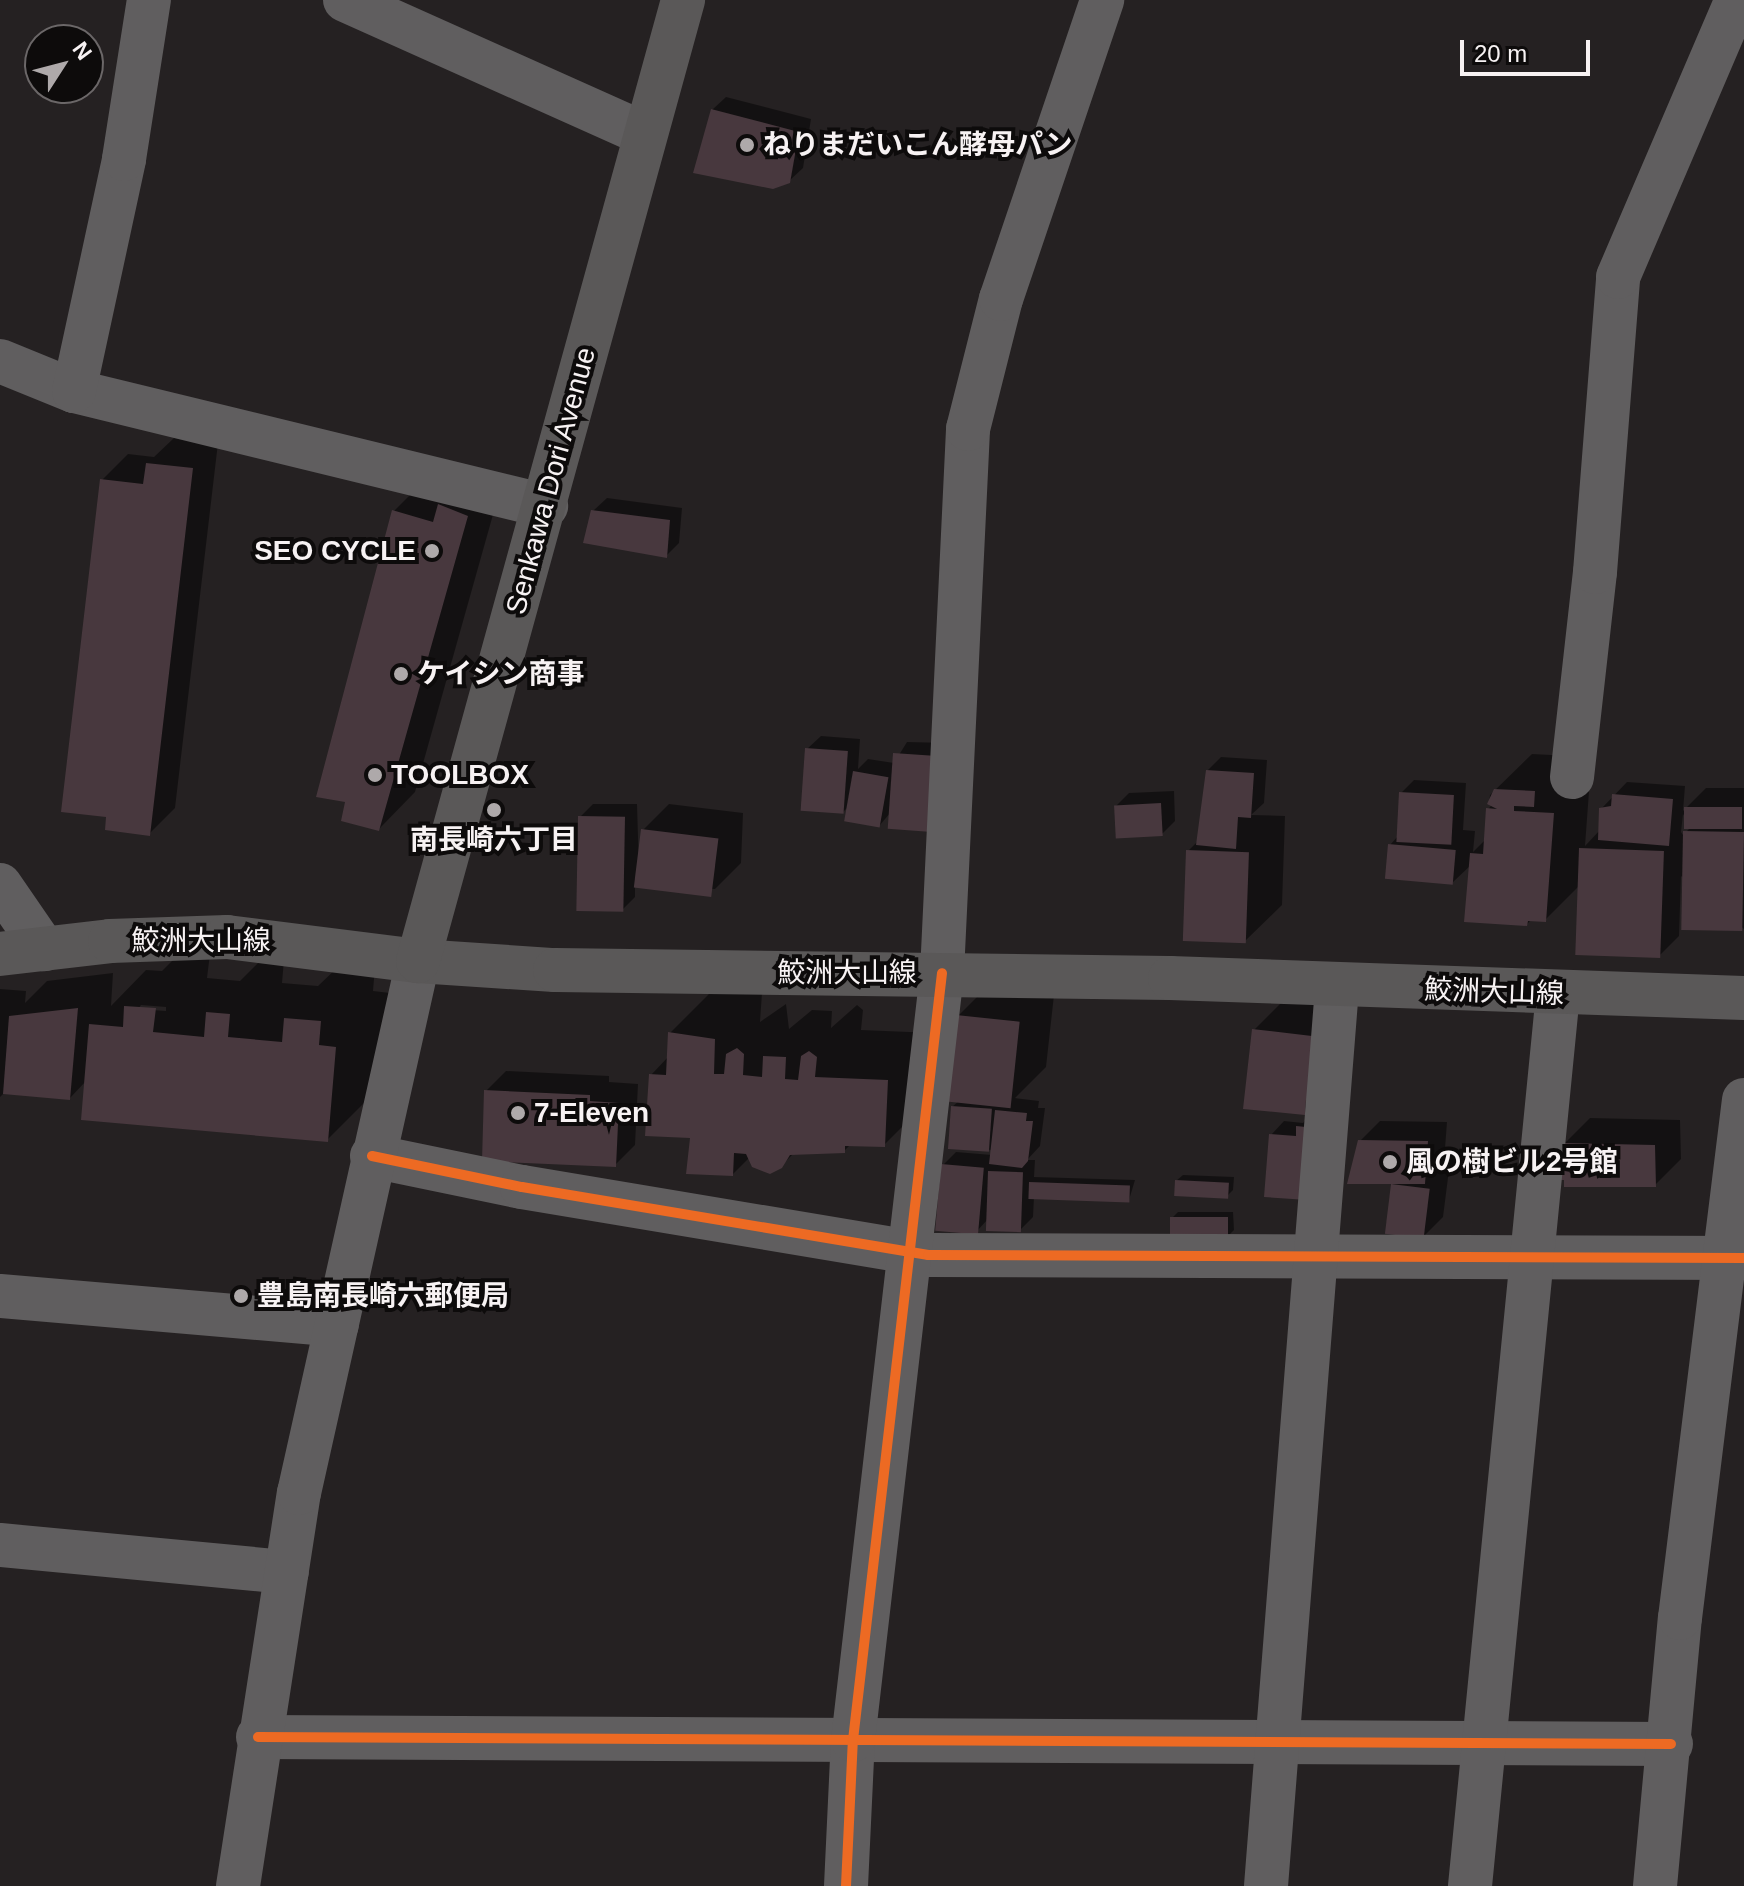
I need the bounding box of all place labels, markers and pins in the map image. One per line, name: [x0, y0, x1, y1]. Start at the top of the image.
place label: ねりまだいこん酵母パン: [763, 128, 1071, 162]
marker: ねりまだいこん酵母パン: [738, 136, 756, 154]
place label: SEO CYCLE: [254, 534, 416, 568]
marker: SEO CYCLE: [423, 542, 441, 560]
place label: ケイシン商事: [417, 657, 585, 691]
marker: ケイシン商事: [392, 665, 410, 683]
place label: TOOLBOX: [391, 758, 529, 792]
marker: TOOLBOX: [366, 766, 384, 784]
marker: 南長崎六丁目: [485, 801, 503, 819]
place label: 南長崎六丁目: [410, 823, 578, 857]
place label: 7-Eleven: [534, 1096, 649, 1130]
marker: 7-Eleven: [509, 1104, 527, 1122]
place label: 風の樹ビル2号館: [1406, 1145, 1618, 1179]
marker: 風の樹ビル2号館: [1381, 1153, 1399, 1171]
place label: 豊島南長崎六郵便局: [257, 1279, 509, 1313]
marker: 豊島南長崎六郵便局: [232, 1287, 250, 1305]

